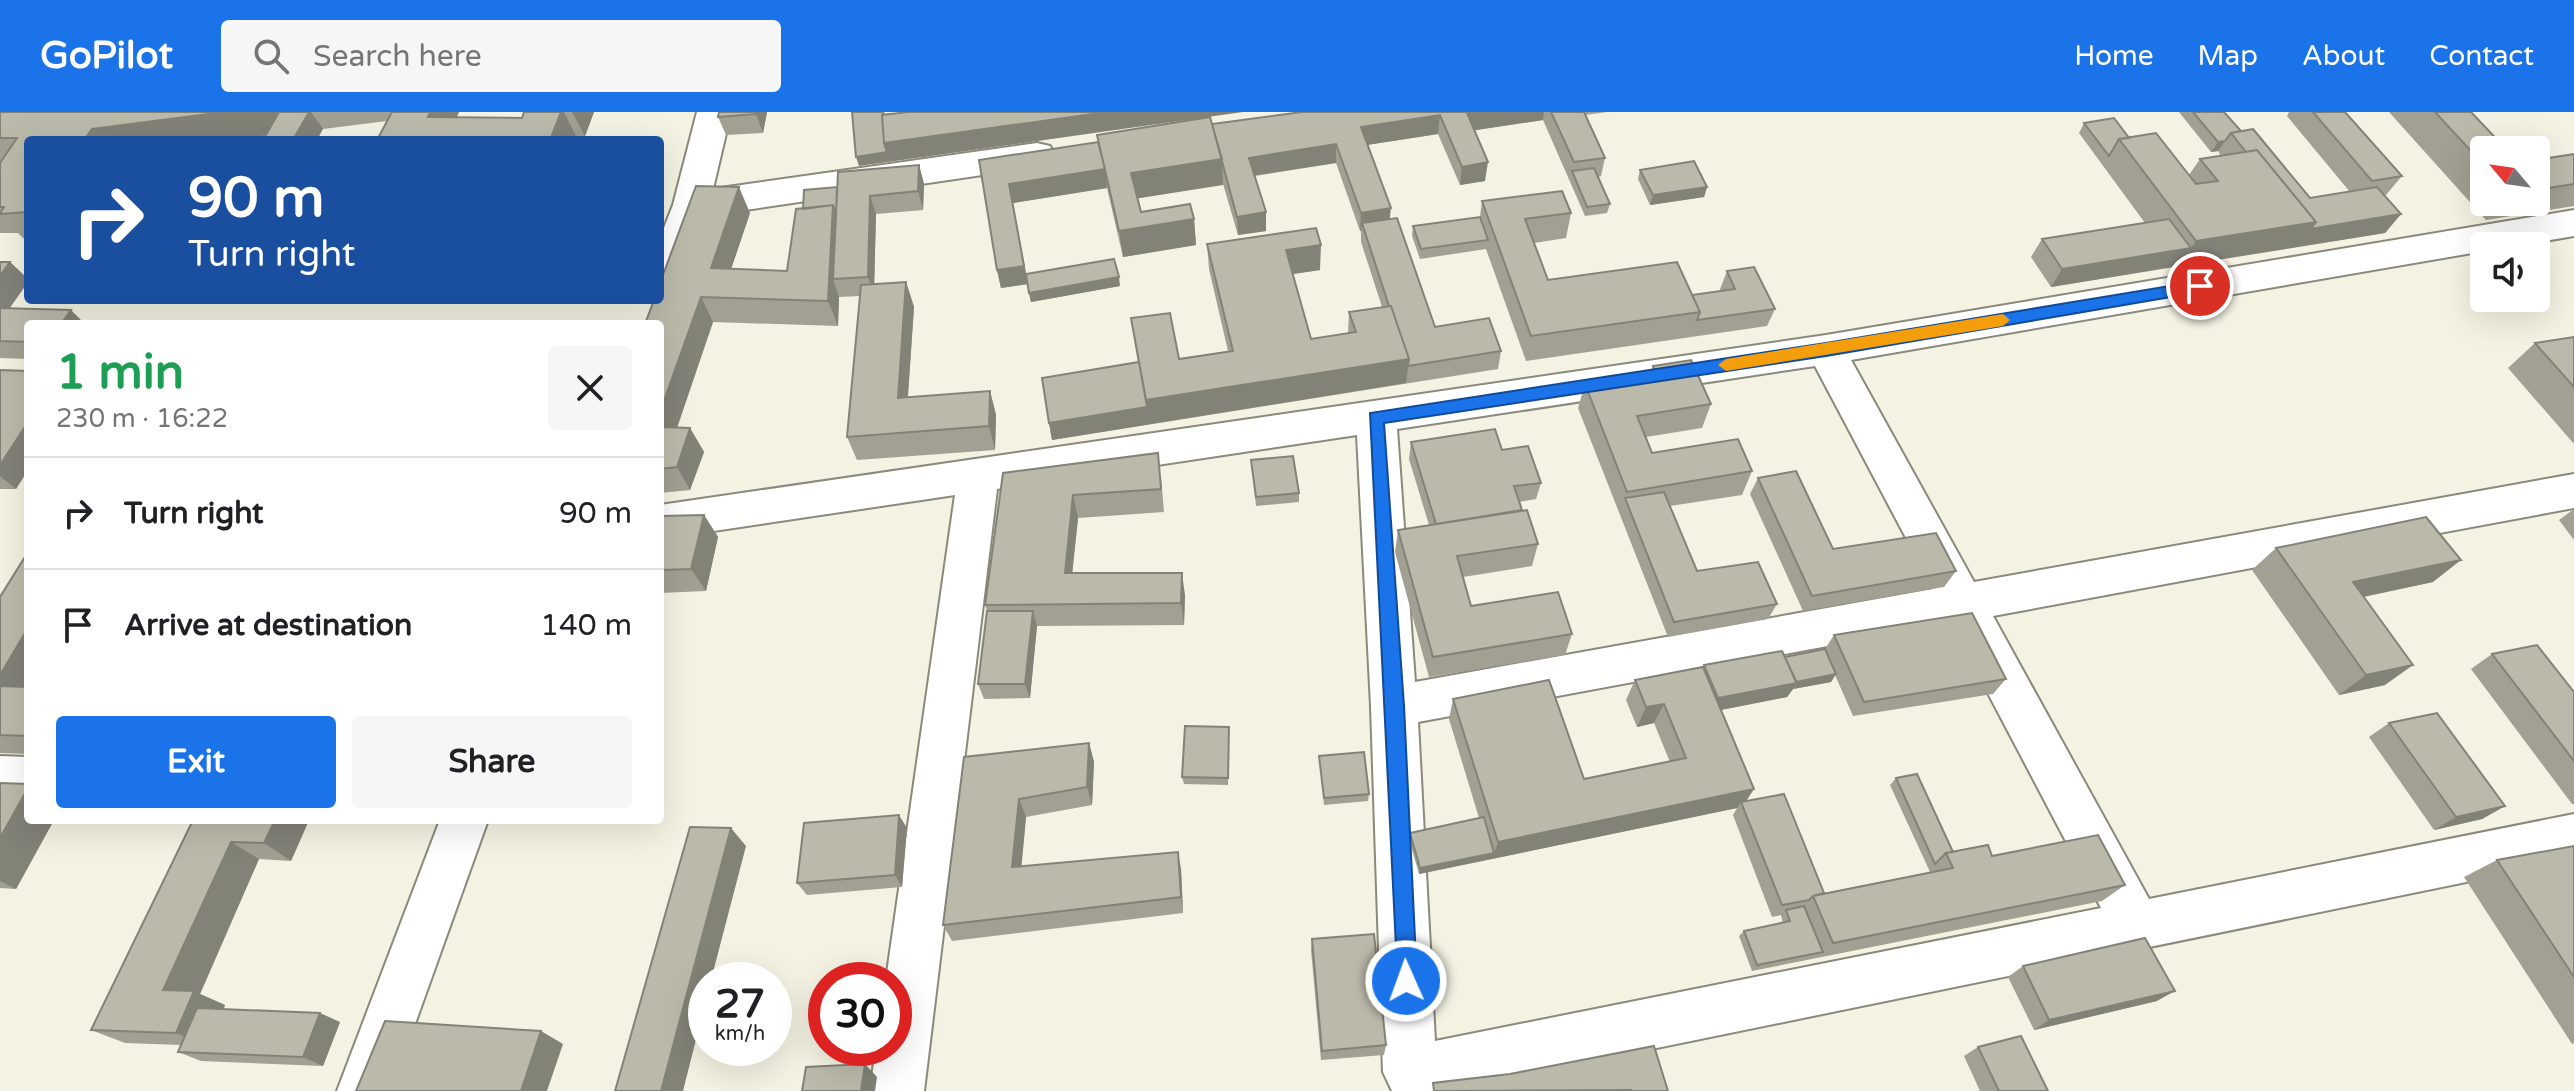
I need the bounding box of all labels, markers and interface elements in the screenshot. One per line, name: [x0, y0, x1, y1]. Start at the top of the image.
search box: [221, 20, 781, 92]
text: GoPilot: [40, 33, 173, 79]
icon: search: [249, 34, 293, 78]
text: Search here: [313, 38, 482, 75]
text: Home: [2074, 39, 2154, 73]
text: Map: [2198, 39, 2258, 73]
text: About: [2302, 39, 2385, 73]
text: Contact: [2429, 39, 2534, 73]
north arrow: [2470, 136, 2550, 216]
map controls: [2470, 136, 2550, 312]
text: 90 m: [188, 165, 324, 232]
icon: right: [56, 168, 160, 272]
button: sound: [2470, 232, 2550, 312]
text: Turn right: [188, 233, 355, 276]
pin: [2166, 252, 2234, 320]
icon: arrive: [2178, 264, 2222, 308]
text: 1 min: [56, 344, 184, 402]
button: close: [548, 346, 632, 430]
text: 230 m · 16:22: [56, 403, 228, 434]
icon: right: [56, 491, 100, 535]
text: Turn right: [124, 495, 264, 532]
text: 90 m: [559, 495, 632, 532]
icon: arrive: [56, 603, 100, 647]
text: Arrive at destination: [124, 607, 412, 644]
text: 140 m: [540, 607, 632, 644]
button: Exit: [56, 716, 336, 808]
button: Share: [352, 716, 632, 808]
position arrow: [1364, 939, 1448, 1023]
speed limit sign: 30: [808, 962, 912, 1066]
text: 27: [715, 980, 765, 1028]
text: km/h: [715, 1022, 765, 1046]

